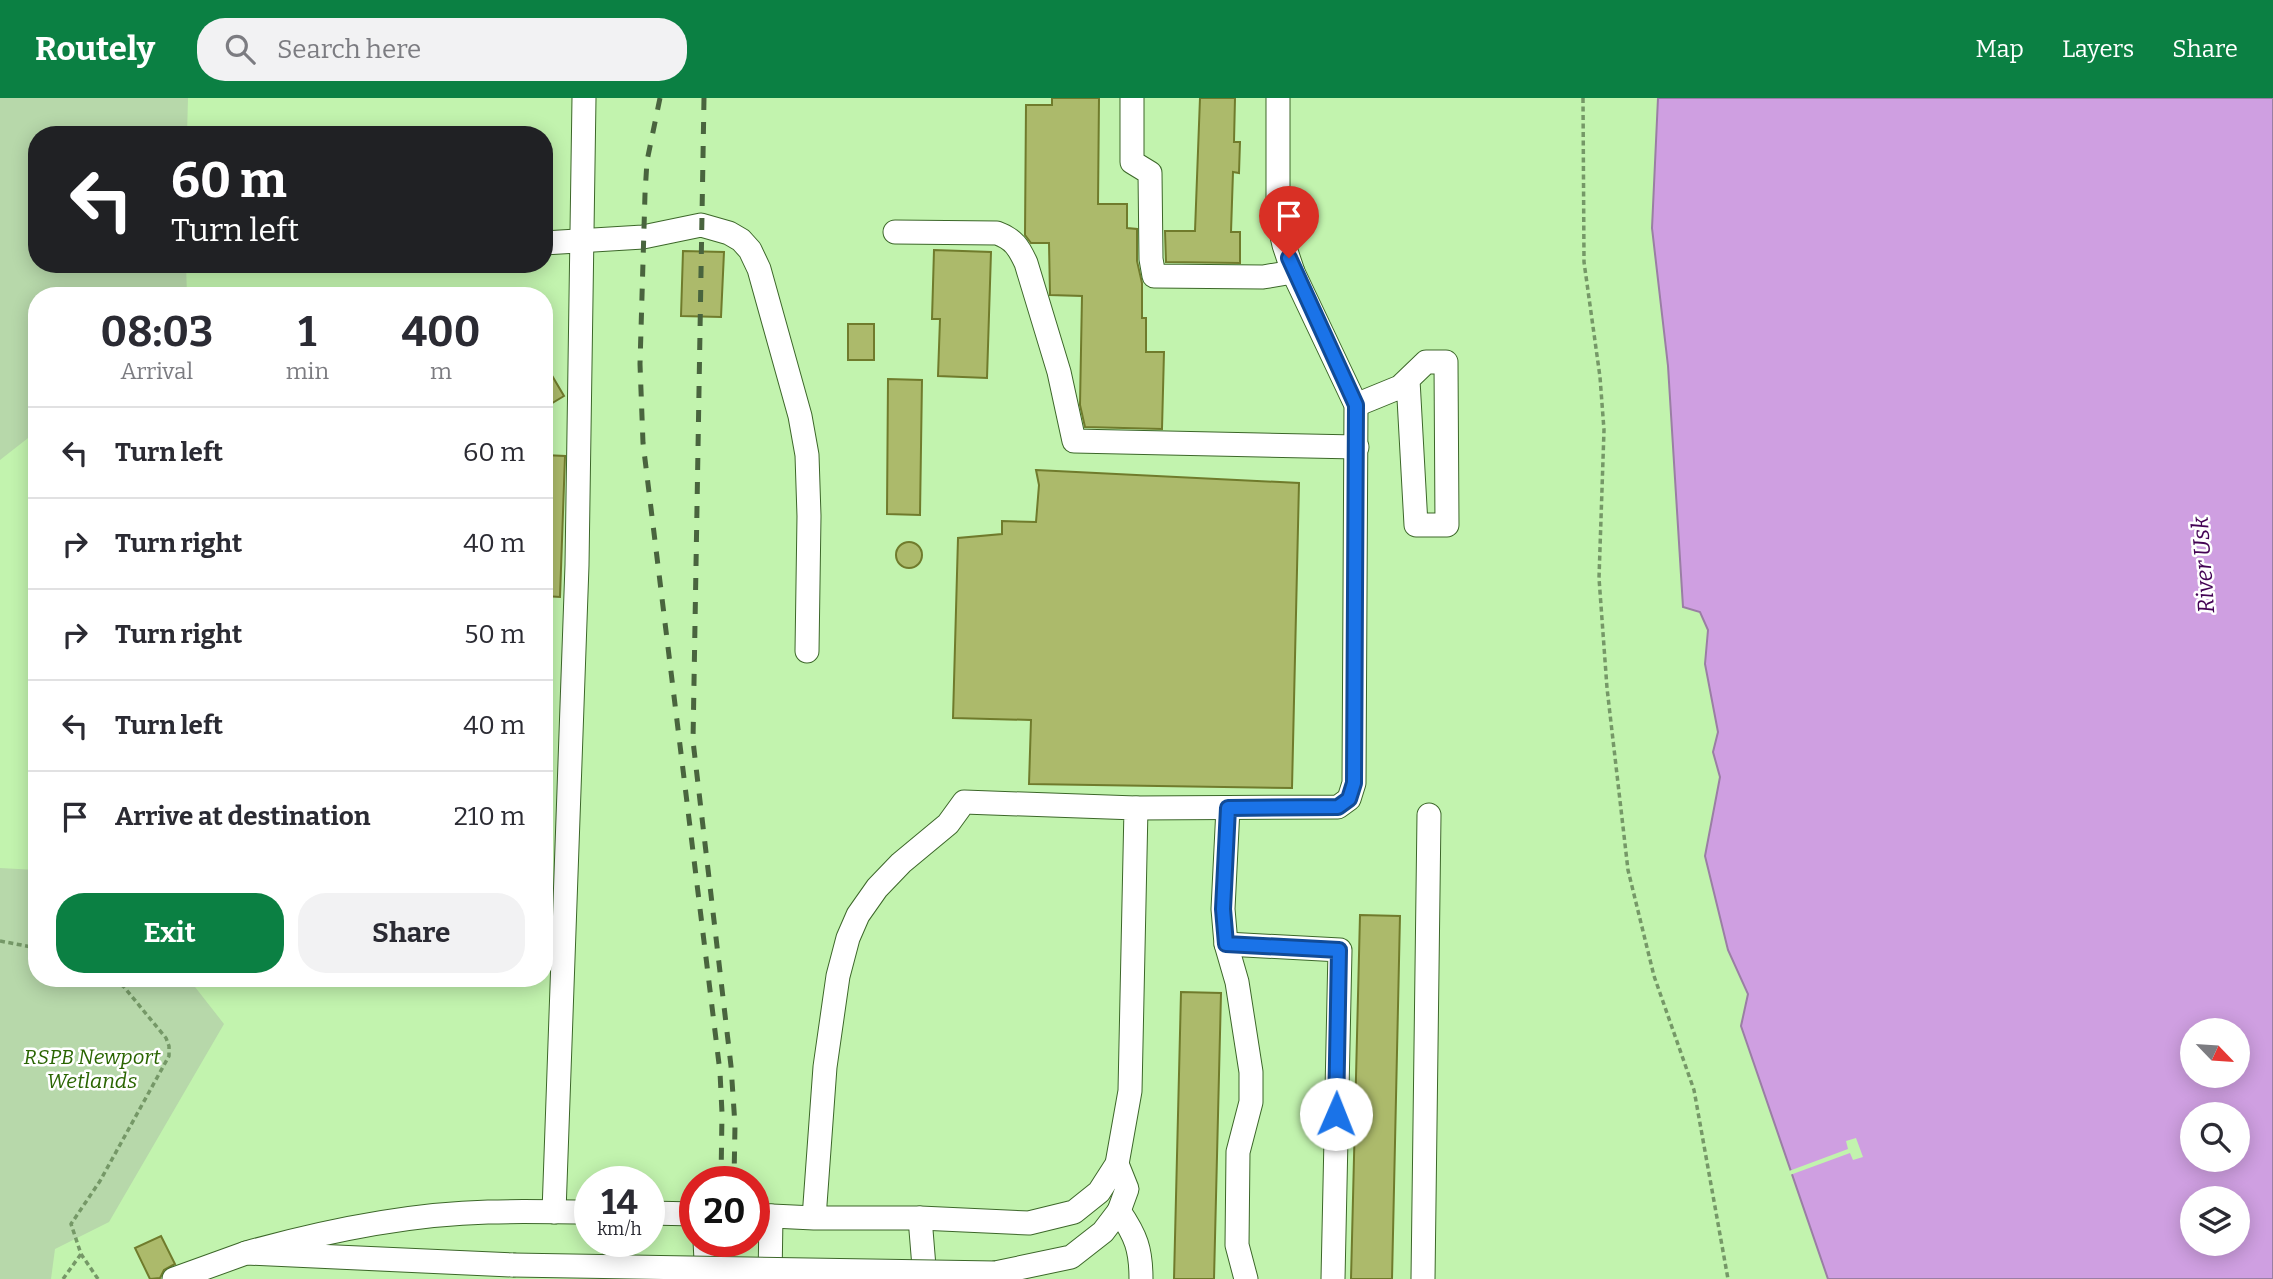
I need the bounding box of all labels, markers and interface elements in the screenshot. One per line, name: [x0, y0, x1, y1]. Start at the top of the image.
search box: [197, 18, 687, 81]
text: Routely: [35, 29, 155, 69]
icon: search: [221, 30, 259, 68]
text: Search here: [277, 34, 421, 65]
text: Map: [1976, 35, 2024, 63]
text: Layers: [2062, 35, 2134, 63]
text: Share: [2172, 35, 2238, 63]
text: 60 m: [171, 151, 287, 210]
icon: left: [56, 154, 147, 245]
pin: [1259, 186, 1319, 258]
icon: arrive: [1270, 197, 1308, 235]
text: Turn left: [171, 211, 299, 249]
text: 08:03: [101, 307, 213, 357]
text: 1: [298, 307, 316, 357]
text: 400: [402, 307, 480, 357]
text: Arrival: [120, 357, 193, 385]
text: min: [286, 357, 329, 385]
text: m: [430, 357, 452, 385]
icon: left: [56, 434, 94, 472]
text: Turn left: [115, 437, 223, 468]
text: 60 m: [463, 437, 525, 468]
water label: River Usk: [2186, 515, 2220, 614]
icon: right: [56, 525, 94, 563]
text: Turn right: [115, 528, 242, 559]
text: 40 m: [463, 528, 525, 559]
icon: right: [56, 616, 94, 654]
text: Turn right: [115, 619, 242, 650]
text: 50 m: [464, 619, 525, 650]
icon: left: [56, 707, 94, 745]
text: Turn left: [115, 710, 223, 741]
text: 40 m: [463, 710, 525, 741]
icon: arrive: [56, 798, 94, 836]
text: Arrive at destination: [115, 801, 370, 832]
text: 210 m: [454, 801, 525, 832]
button: Exit: [56, 893, 284, 973]
button: Share: [298, 893, 525, 973]
north arrow: [2180, 1018, 2250, 1088]
map controls: [2180, 1018, 2250, 1256]
park label: RSPB Newport Wetlands: [24, 1044, 161, 1094]
position arrow: [1299, 1077, 1373, 1151]
button: search: [2180, 1102, 2250, 1172]
speed limit sign: 20: [679, 1166, 770, 1257]
text: 14: [601, 1181, 638, 1223]
button: layers: [2180, 1186, 2250, 1256]
text: km/h: [597, 1218, 642, 1240]

